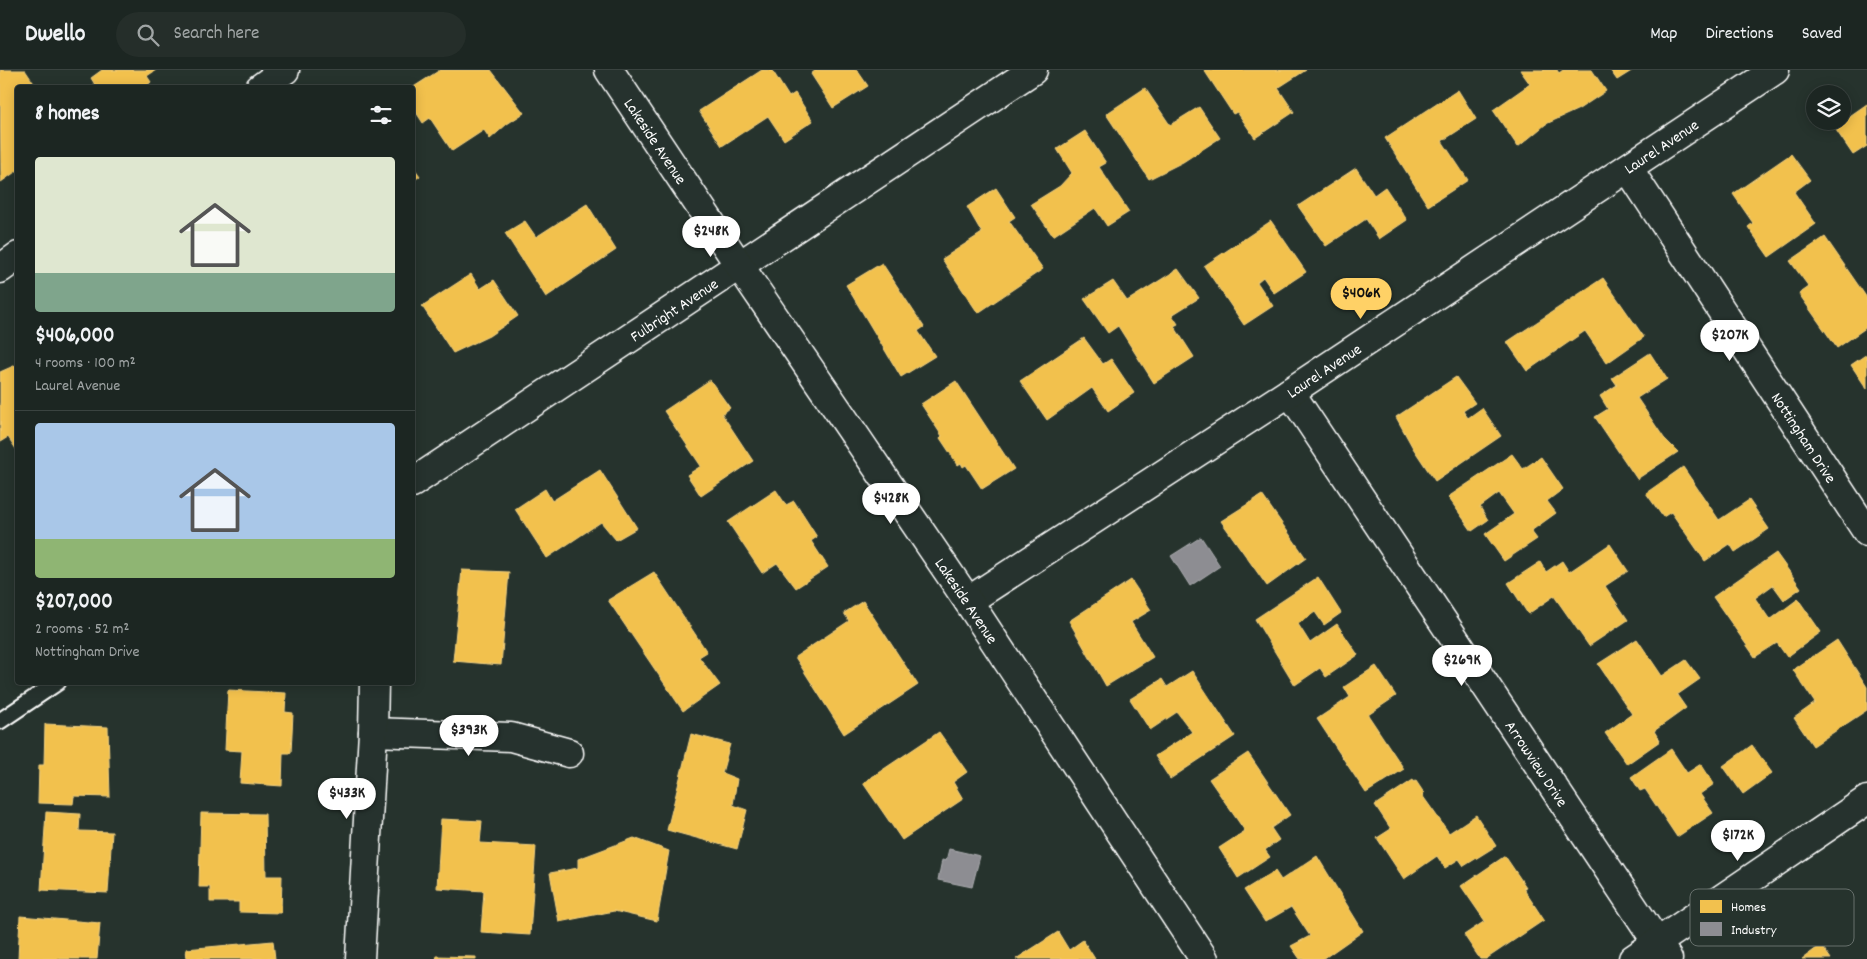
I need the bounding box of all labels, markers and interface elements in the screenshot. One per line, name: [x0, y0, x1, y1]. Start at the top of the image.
search box: [116, 12, 466, 57]
text: Dwello: [25, 18, 86, 52]
icon: search: [134, 21, 162, 49]
text: Search here: [174, 21, 259, 48]
text: Map: [1650, 22, 1677, 47]
text: Directions: [1705, 22, 1774, 47]
text: Saved: [1802, 22, 1842, 47]
map controls: [1806, 85, 1851, 130]
button: layers: [1806, 85, 1851, 130]
street label: Lakeside Avenue: [617, 94, 691, 190]
text: 8 homes: [35, 100, 100, 130]
icon: filters: [367, 101, 395, 129]
street label: Laurel Avenue: [1620, 115, 1704, 181]
icon: home: [170, 190, 260, 280]
pin: $248K: [676, 216, 746, 258]
text: $248K: [693, 220, 729, 243]
street label: Fulbright Avenue: [626, 274, 723, 349]
pin: $406K: [1326, 278, 1396, 320]
text: $406K: [1342, 282, 1380, 305]
pin: $207K: [1695, 320, 1765, 362]
text: $406,000: [35, 322, 114, 352]
text: $207K: [1711, 324, 1749, 347]
street label: Laurel Avenue: [1283, 339, 1367, 405]
text: 4 rooms · 100 m²: [35, 352, 136, 375]
text: Laurel Avenue: [35, 375, 120, 398]
street label: Nottingham Drive: [1764, 389, 1841, 489]
icon: home: [170, 455, 260, 545]
pin: $428K: [856, 482, 926, 525]
text: $428K: [873, 487, 909, 510]
street label: Lakeside Avenue: [928, 554, 1002, 649]
text: $207,000: [35, 588, 113, 618]
text: 2 rooms · 52 m²: [35, 618, 129, 641]
text: Nottingham Drive: [35, 641, 139, 664]
pin: $269K: [1427, 644, 1497, 687]
text: $269K: [1443, 649, 1481, 672]
pin: $393K: [434, 714, 504, 757]
street label: Arrowview Drive: [1498, 717, 1573, 812]
text: $393K: [450, 719, 488, 742]
pin: $433K: [312, 778, 382, 820]
text: $433K: [329, 782, 365, 805]
pin: $172K: [1703, 820, 1773, 862]
text: $172K: [1722, 824, 1754, 847]
legend: [1690, 889, 1854, 946]
text: Homes: [1731, 898, 1766, 918]
text: Industry: [1731, 921, 1777, 941]

